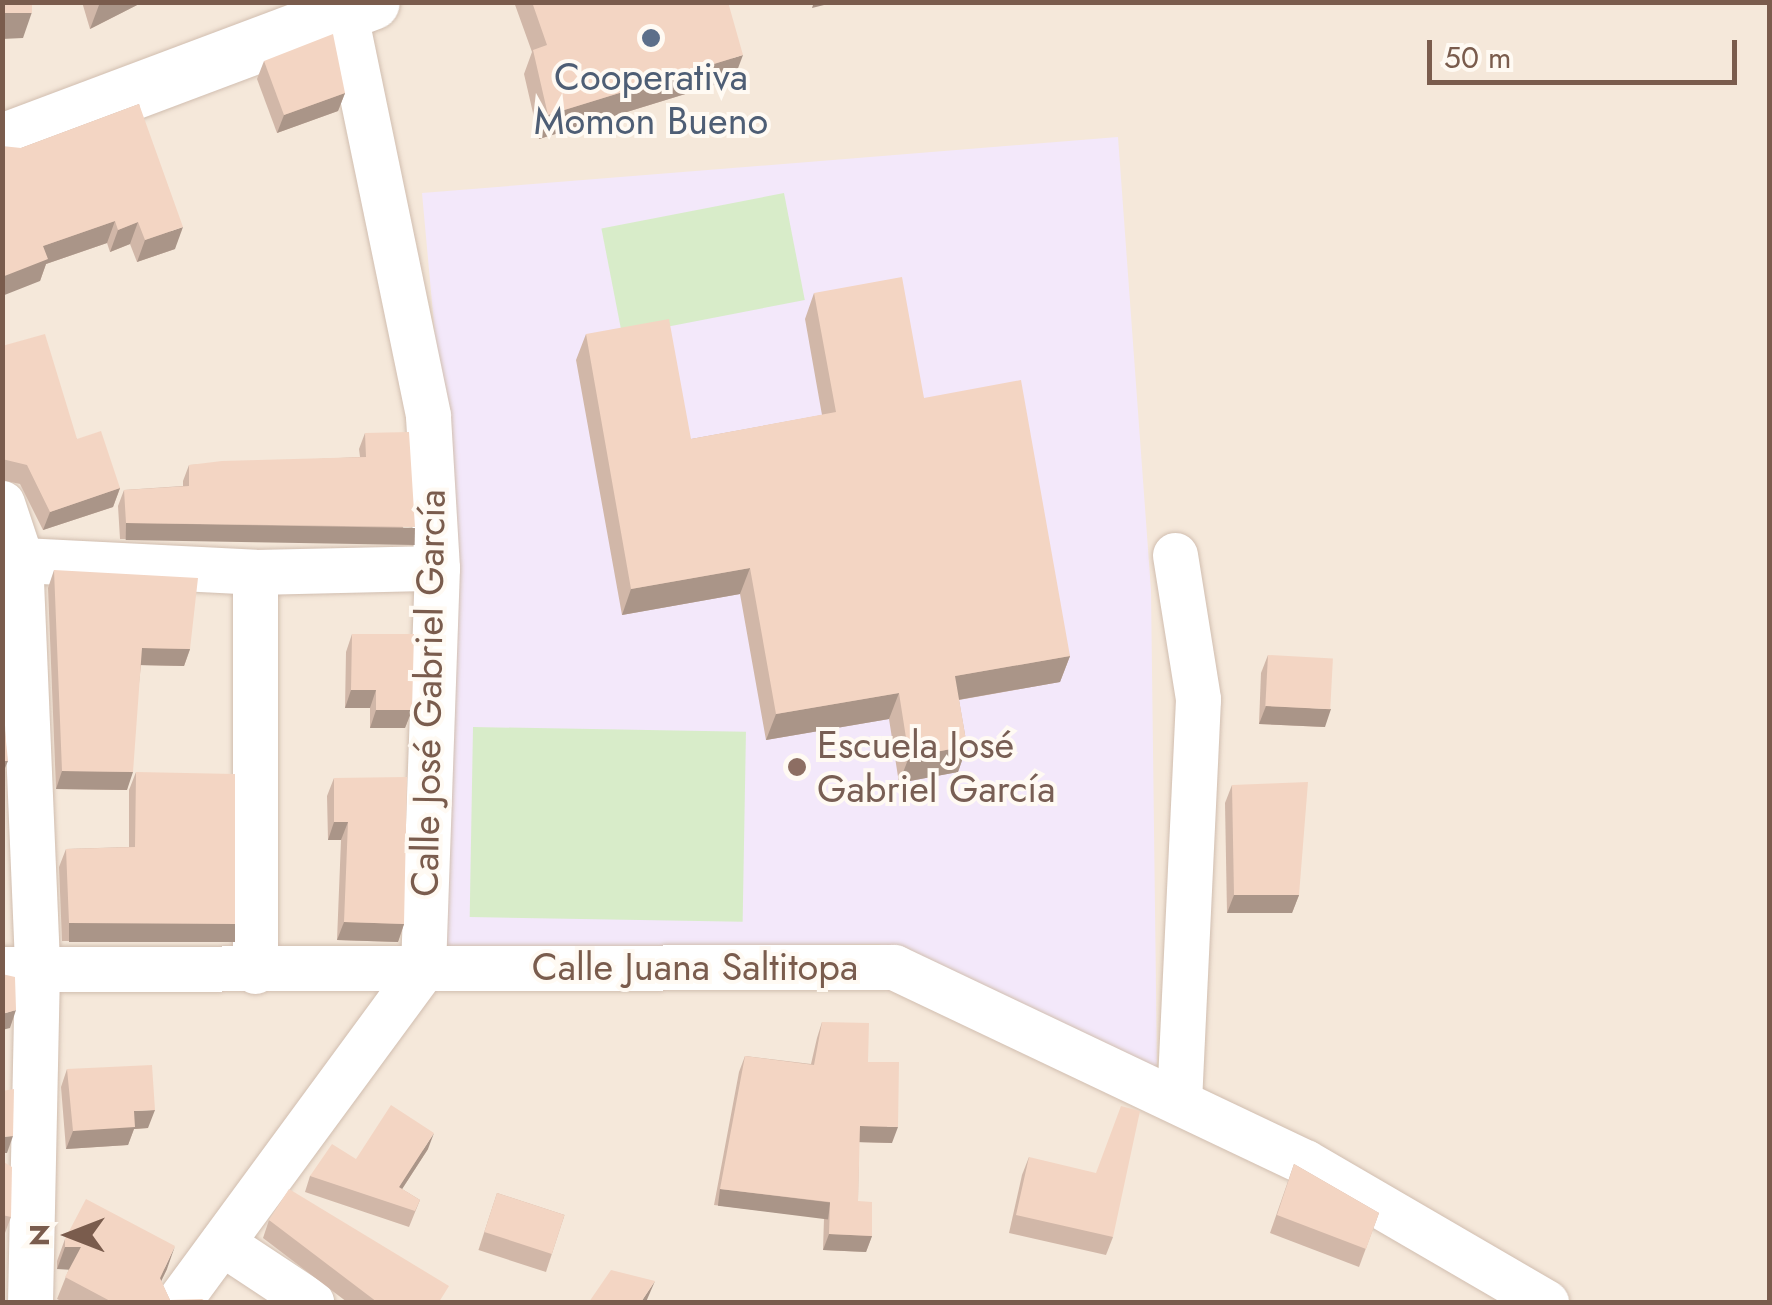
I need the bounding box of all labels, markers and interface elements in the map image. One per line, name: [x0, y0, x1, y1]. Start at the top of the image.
scale bar: [1432, 20, 1742, 82]
marker: Cooperativa Momon Bueno: [640, 27, 662, 49]
text: 50 m: [1444, 36, 1511, 79]
place label: Cooperativa Momon Bueno: [534, 54, 768, 143]
street label: Calle José Gabriel García: [402, 489, 454, 897]
place label: Escuela José Gabriel García: [817, 722, 1056, 812]
marker: Escuela José Gabriel García: [786, 756, 808, 778]
street label: Calle Juana Saltitopa: [532, 944, 858, 990]
north arrow: [20, 1185, 120, 1285]
text: N: [19, 1224, 60, 1246]

